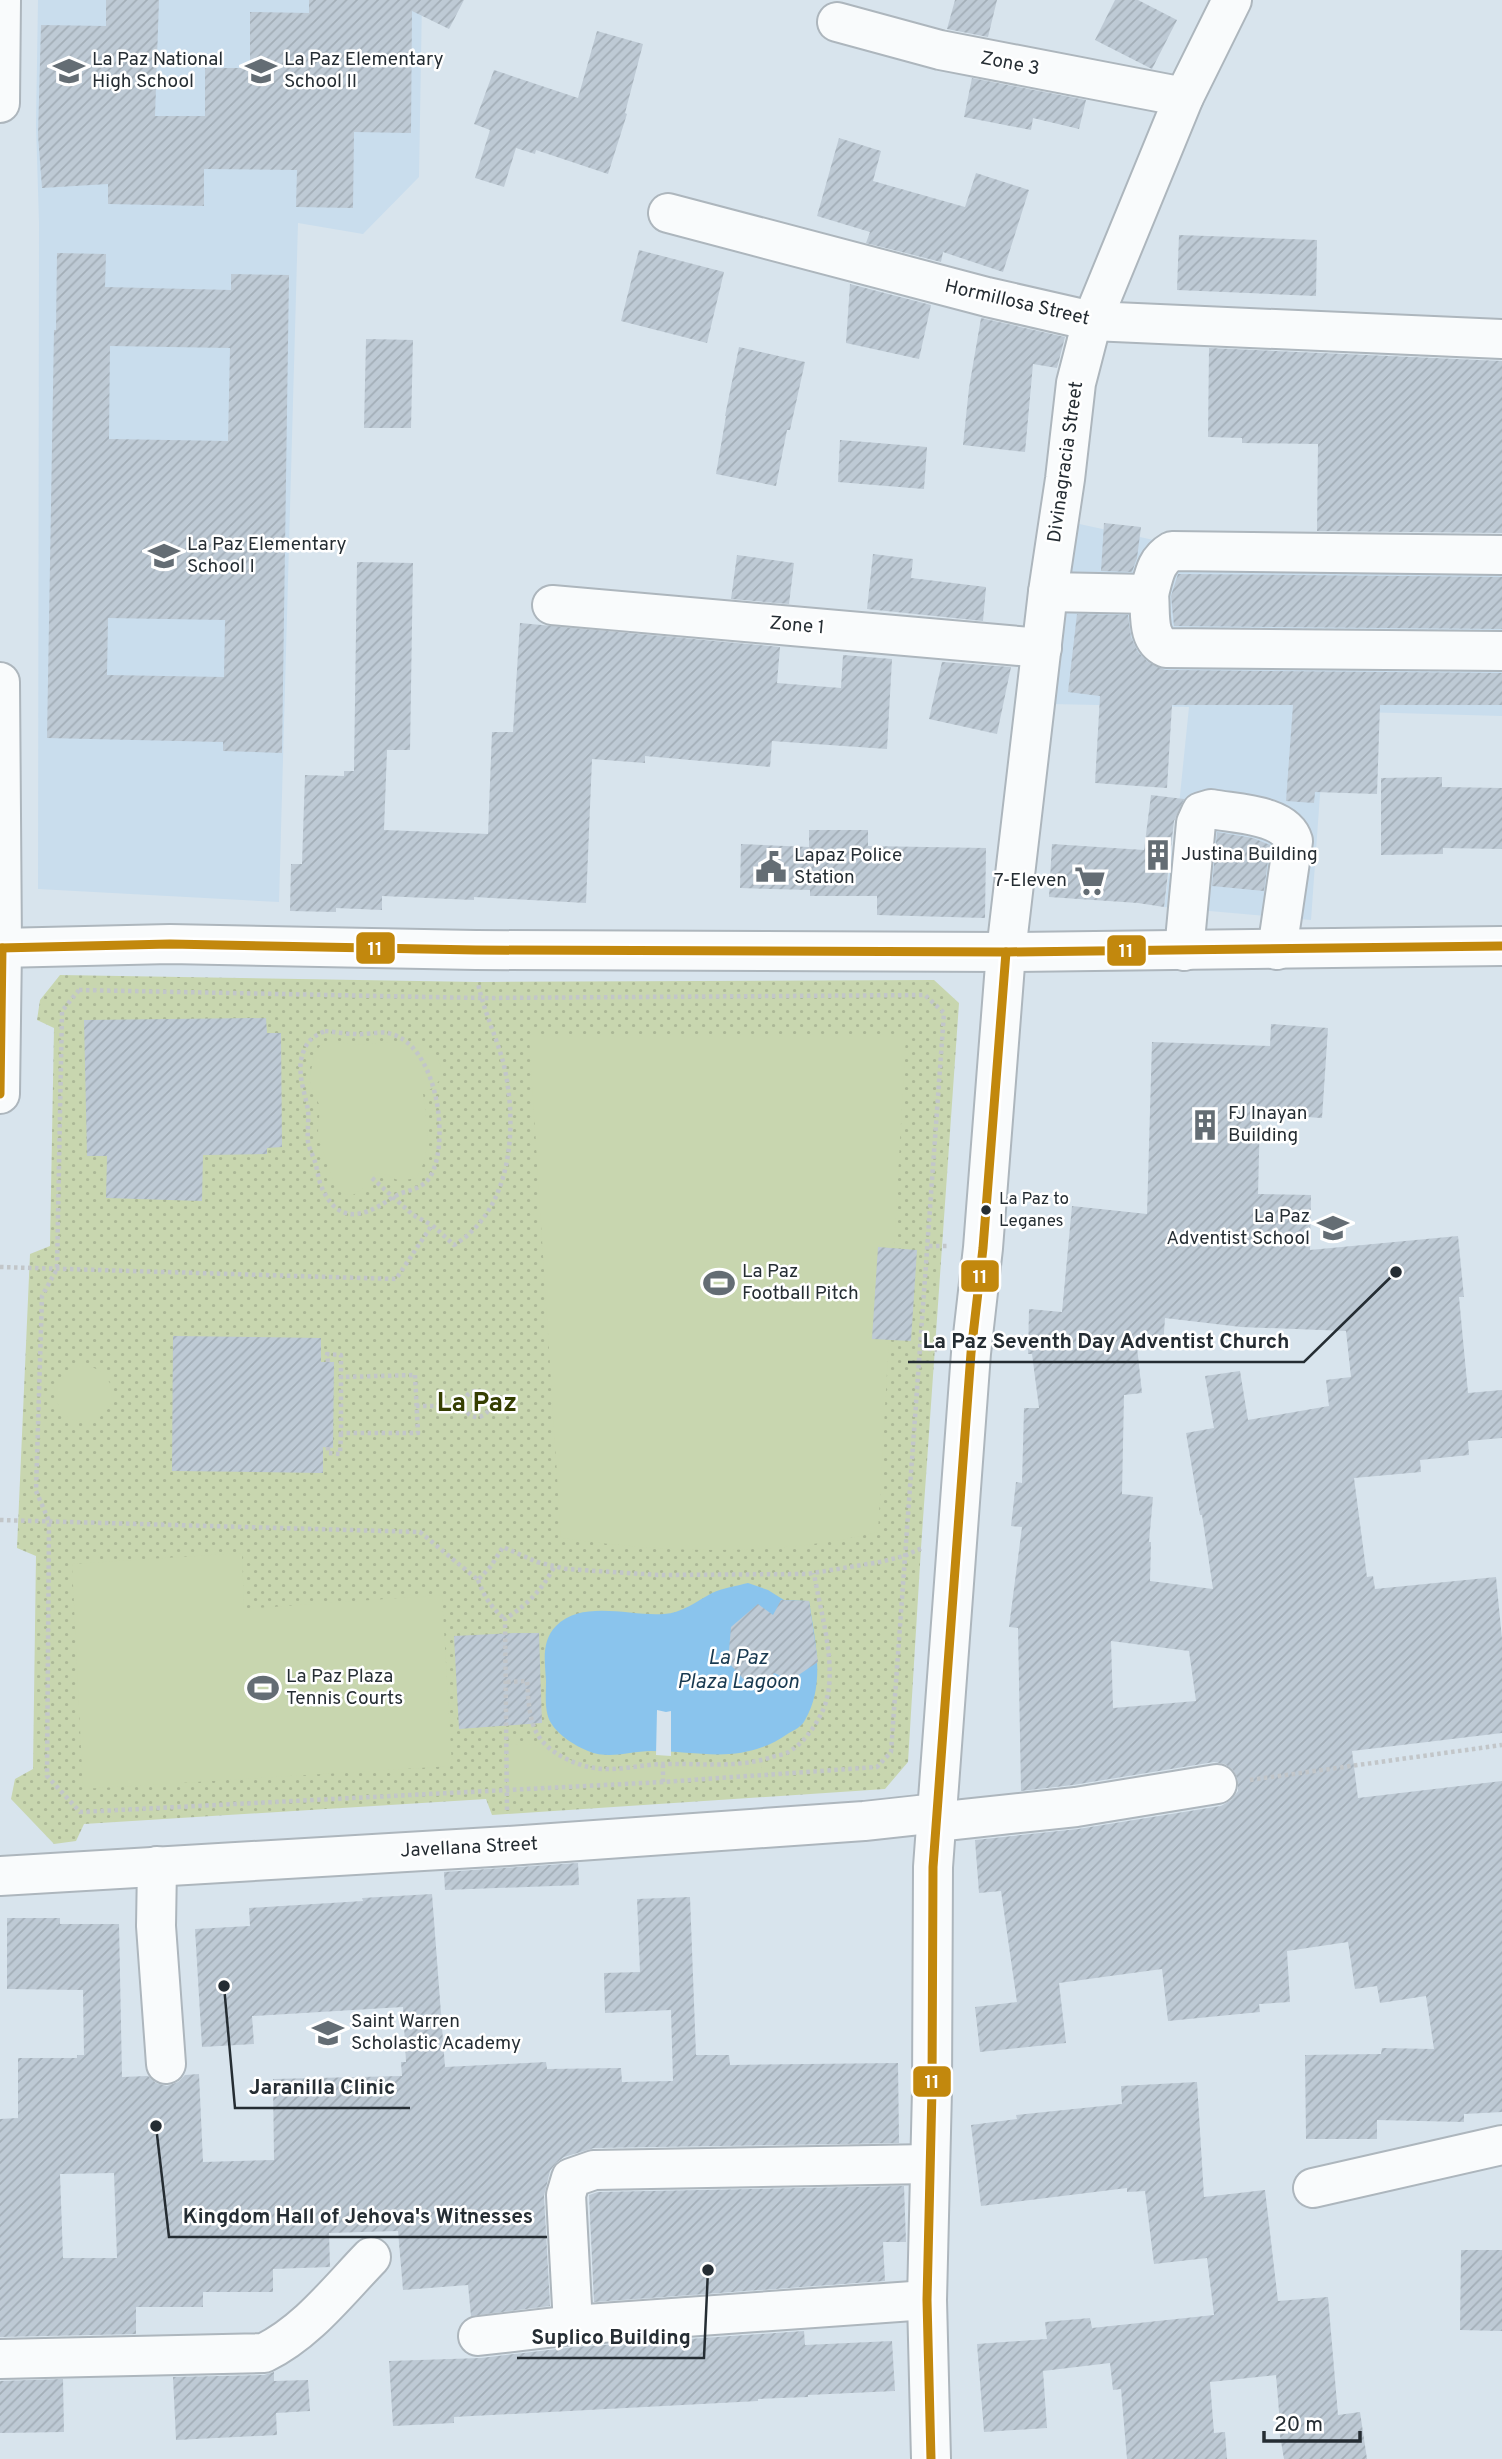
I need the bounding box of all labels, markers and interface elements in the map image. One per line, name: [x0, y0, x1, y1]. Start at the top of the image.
street label: Zone 3: [978, 47, 1042, 81]
place label: La Paz National High School: [92, 48, 223, 94]
place label: La Paz Elementary School II: [284, 48, 444, 94]
school or university icon: La Paz National High School: [52, 54, 86, 88]
school or university icon: La Paz Elementary School II: [244, 54, 278, 88]
street label: Hormillosa Street: [942, 275, 1092, 331]
street label: Divinagracia Street: [1043, 380, 1089, 544]
place label: La Paz Elementary School I: [187, 533, 347, 579]
school or university icon: La Paz Elementary School I: [147, 539, 181, 573]
street label: Zone 1: [768, 612, 826, 640]
building icon: Justina Building: [1141, 838, 1175, 872]
place label: Justina Building: [1181, 843, 1318, 867]
place label: Lapaz Police Station: [794, 844, 902, 890]
public building icon: Lapaz Police Station: [754, 850, 788, 884]
supermarket icon: 7-Eleven: [1073, 864, 1107, 898]
place label: 7-Eleven: [994, 869, 1067, 893]
line badge: 11: [355, 931, 396, 965]
line badge: 11: [1106, 934, 1147, 967]
text: 11: [367, 938, 383, 962]
text: 11: [1118, 940, 1134, 964]
place label: FJ Inayan Building: [1228, 1102, 1307, 1148]
building icon: FJ Inayan Building: [1188, 1108, 1222, 1142]
place label: La Paz to Leganes: [999, 1189, 1069, 1233]
marker: La Paz to Leganes: [979, 1203, 993, 1217]
place label: La Paz Adventist School: [1166, 1205, 1310, 1251]
school or university icon: La Paz Adventist School: [1316, 1211, 1350, 1245]
line badge: 11: [960, 1259, 1000, 1293]
place label: La Paz Football Pitch: [742, 1260, 859, 1306]
sports icon: La Paz Football Pitch: [702, 1266, 736, 1300]
text: 11: [972, 1266, 988, 1290]
callout: La Paz Seventh Day Adventist Church: [908, 1320, 1304, 1362]
text: La Paz Seventh Day Adventist Church: [922, 1329, 1290, 1356]
district label: La Paz: [437, 1388, 517, 1421]
water label: La Paz Plaza Lagoon: [677, 1645, 800, 1696]
place label: La Paz Plaza Tennis Courts: [286, 1665, 403, 1711]
sports icon: La Paz Plaza Tennis Courts: [246, 1671, 280, 1705]
street label: Javellana Street: [399, 1832, 539, 1864]
place label: Saint Warren Scholastic Academy: [351, 2010, 521, 2056]
school or university icon: Saint Warren Scholastic Academy: [311, 2016, 345, 2050]
line badge: 11: [912, 2065, 952, 2098]
callout: Jaranilla Clinic: [235, 2066, 410, 2108]
text: 11: [924, 2071, 940, 2095]
text: Jaranilla Clinic: [249, 2075, 395, 2102]
callout: Kingdom Hall of Jehova's Witnesses: [169, 2195, 547, 2237]
text: Kingdom Hall of Jehova's Witnesses: [183, 2204, 533, 2231]
callout: Suplico Building: [517, 2316, 704, 2358]
text: Suplico Building: [531, 2325, 691, 2352]
scale bar: [1264, 2400, 1360, 2444]
text: 20 m: [1274, 2412, 1323, 2439]

